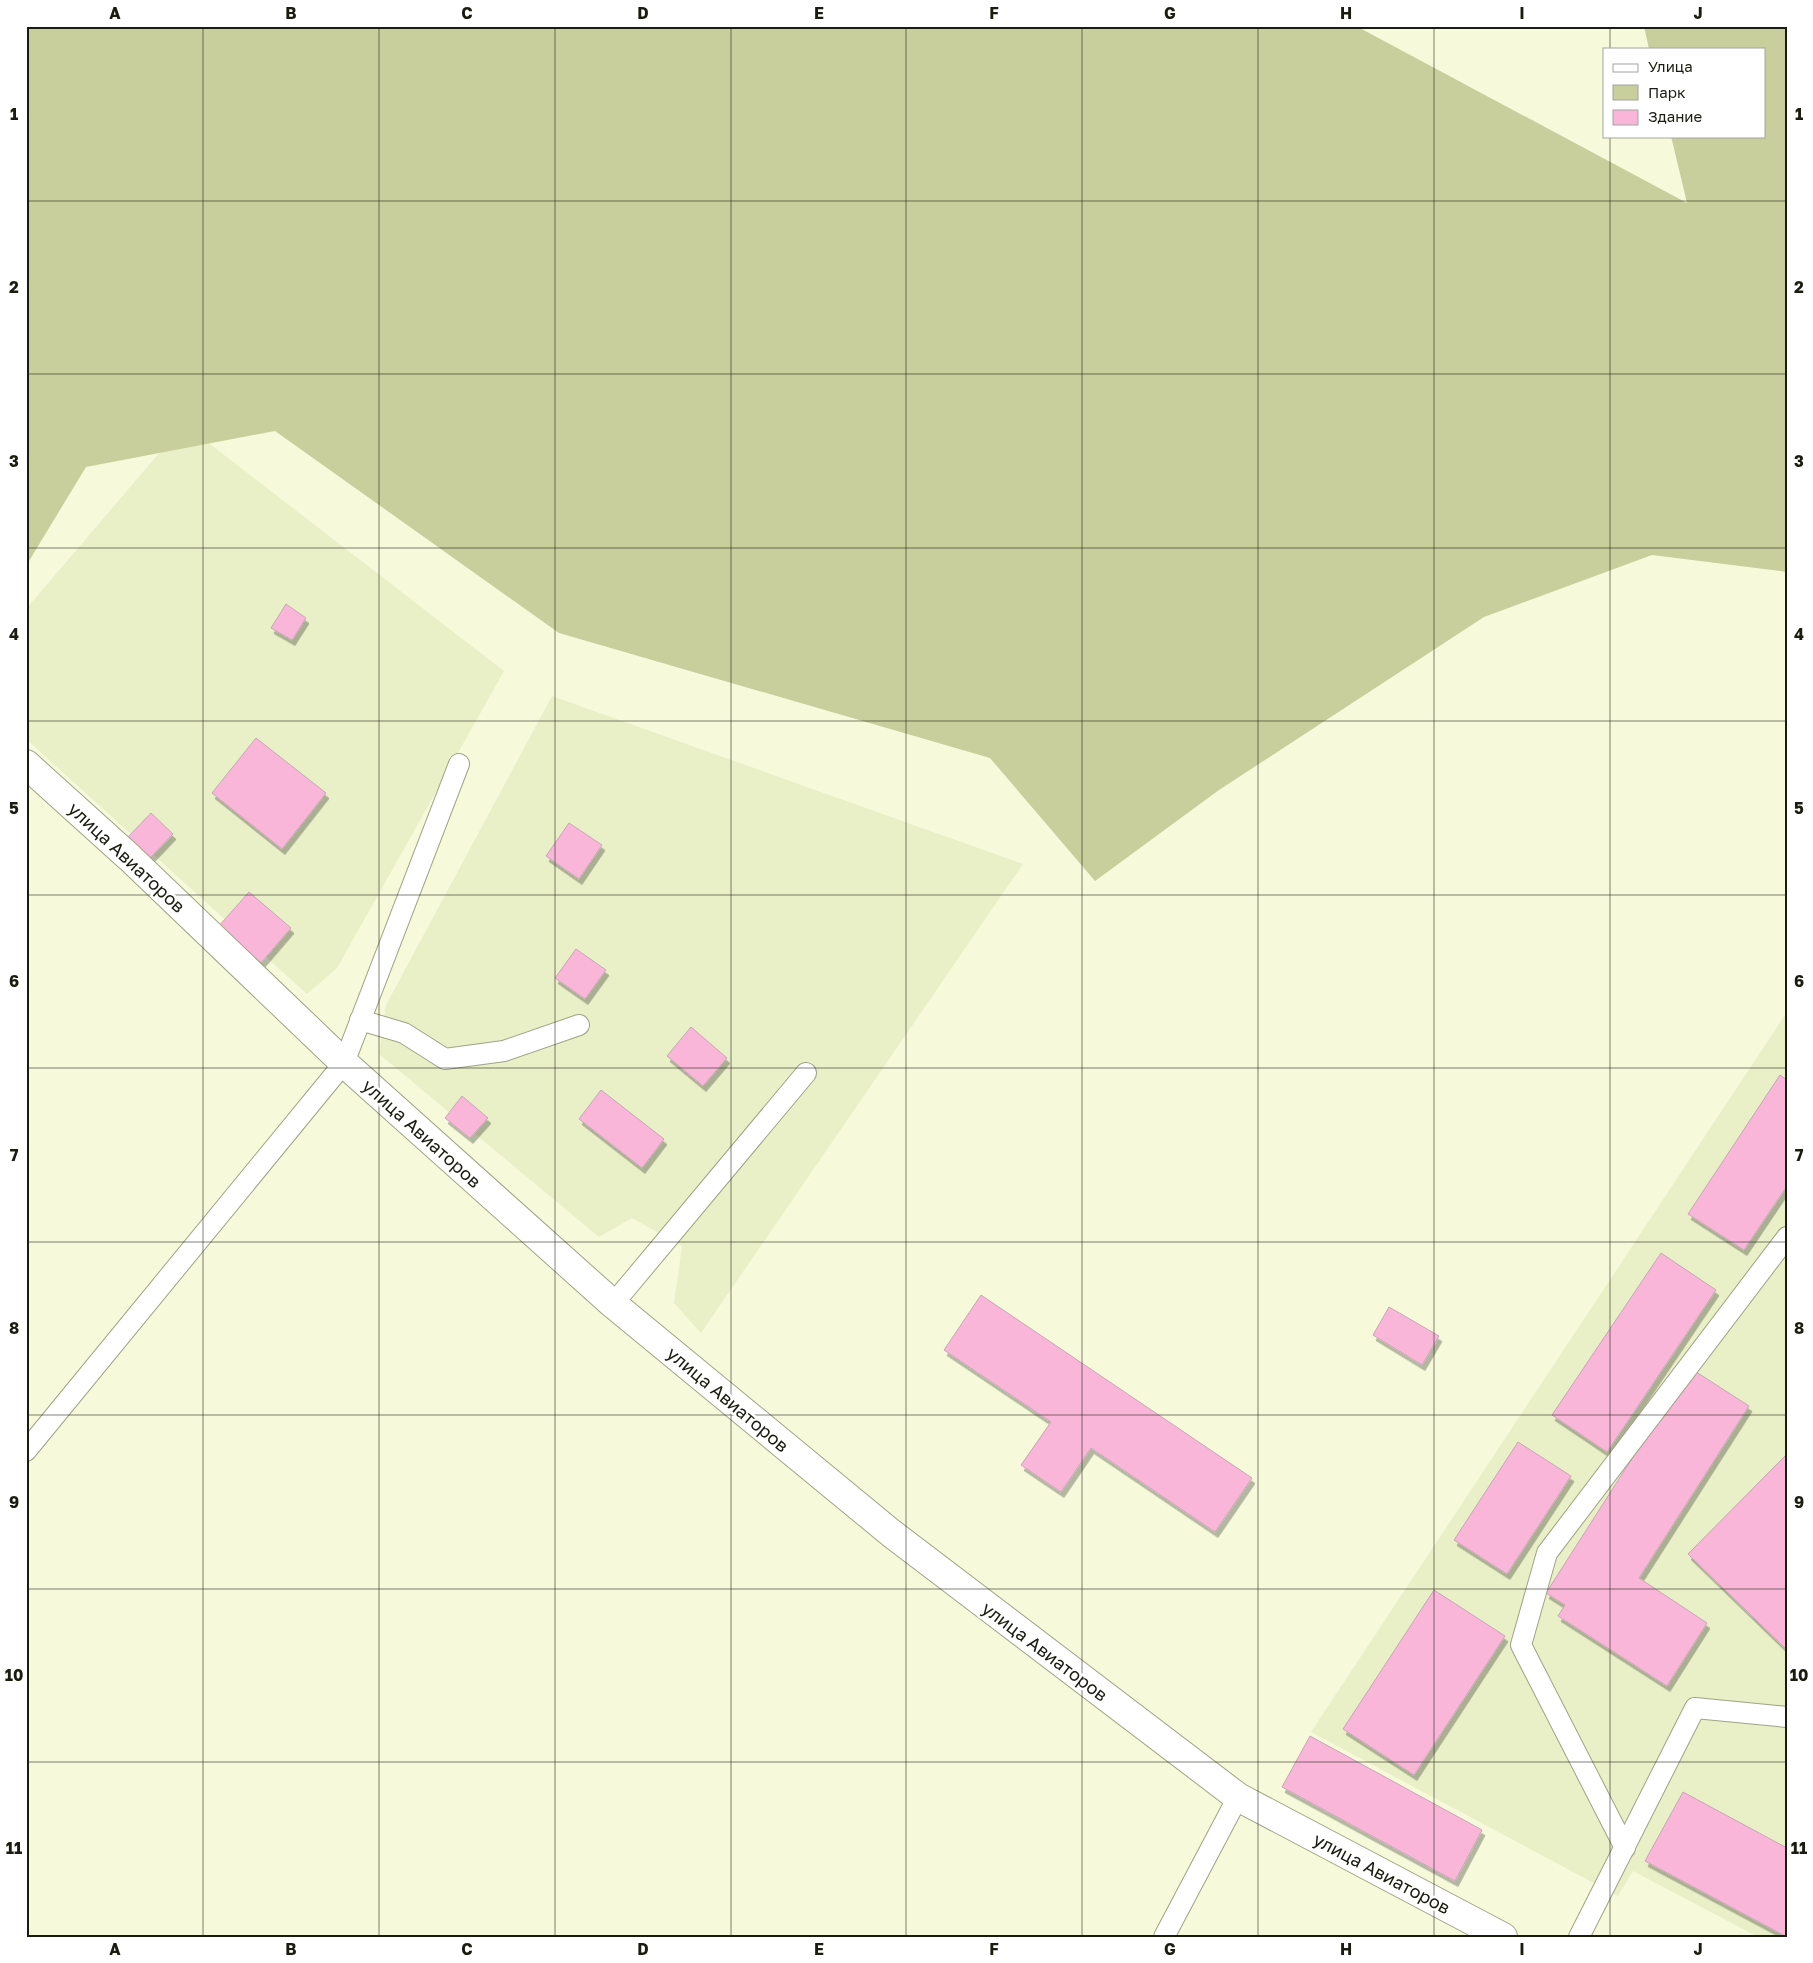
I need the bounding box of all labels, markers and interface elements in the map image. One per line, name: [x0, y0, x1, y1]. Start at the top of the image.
text: A: [109, 3, 121, 23]
text: B: [285, 3, 297, 23]
text: C: [461, 3, 473, 23]
text: D: [637, 3, 649, 23]
text: E: [814, 3, 824, 23]
text: F: [989, 3, 999, 23]
text: G: [1164, 3, 1176, 23]
text: H: [1340, 3, 1352, 23]
text: I: [1519, 3, 1525, 23]
text: J: [1693, 3, 1703, 23]
legend: [1603, 48, 1766, 138]
text: Улица: [1648, 57, 1693, 75]
text: Парк: [1648, 83, 1686, 101]
text: 1: [10, 104, 18, 124]
text: 1: [1795, 104, 1803, 124]
text: Здание: [1648, 107, 1702, 125]
text: 2: [9, 277, 19, 297]
text: 2: [1794, 277, 1804, 297]
text: 3: [9, 451, 19, 471]
text: 3: [1794, 451, 1804, 471]
text: 4: [9, 624, 19, 644]
text: 4: [1794, 624, 1804, 644]
street label: улица Авиаторов: [64, 797, 190, 917]
text: 5: [9, 798, 19, 818]
text: 5: [1794, 798, 1804, 818]
text: 6: [9, 971, 19, 991]
text: 6: [1794, 971, 1804, 991]
street label: улица Авиаторов: [358, 1074, 486, 1192]
text: 7: [10, 1145, 19, 1165]
text: 7: [1795, 1145, 1804, 1165]
text: 8: [9, 1318, 19, 1338]
text: 8: [1794, 1318, 1804, 1338]
street label: улица Авиаторов: [663, 1342, 793, 1456]
text: 9: [9, 1492, 19, 1512]
text: 9: [1794, 1492, 1804, 1512]
street label: улица Авиаторов: [978, 1597, 1112, 1705]
text: 10: [5, 1665, 23, 1685]
text: 10: [1790, 1665, 1808, 1685]
street label: улица Авиаторов: [1310, 1828, 1454, 1918]
text: 11: [6, 1838, 22, 1858]
text: 11: [1791, 1838, 1807, 1858]
text: A: [109, 1939, 121, 1959]
text: B: [285, 1939, 297, 1959]
text: C: [461, 1939, 473, 1959]
text: D: [637, 1939, 649, 1959]
text: E: [814, 1939, 824, 1959]
text: F: [989, 1939, 999, 1959]
text: G: [1164, 1939, 1176, 1959]
text: H: [1340, 1939, 1352, 1959]
text: I: [1519, 1939, 1525, 1959]
text: J: [1693, 1939, 1703, 1959]

